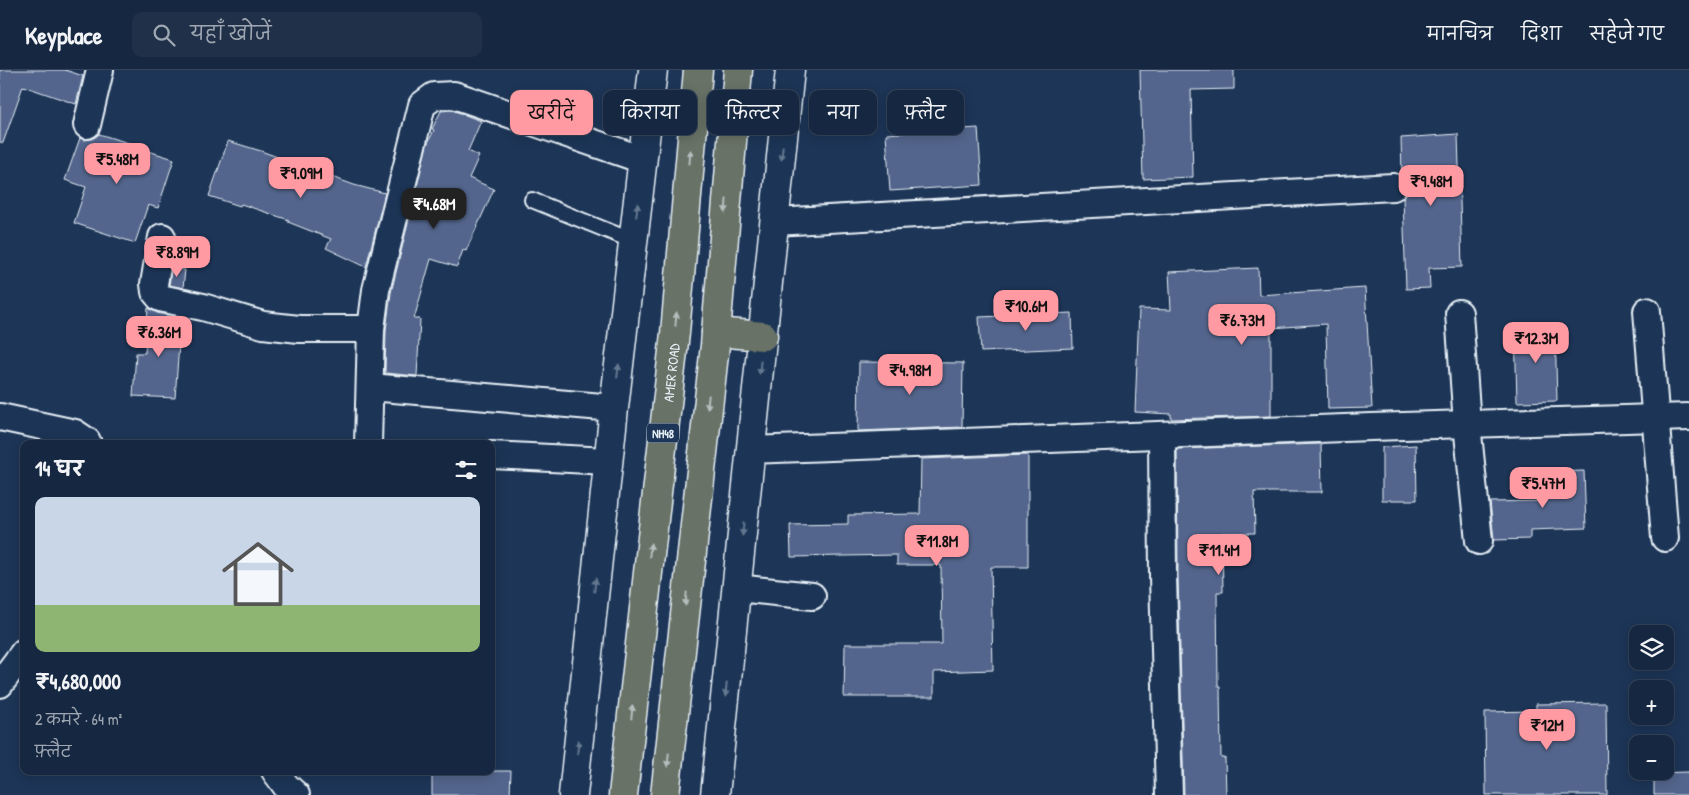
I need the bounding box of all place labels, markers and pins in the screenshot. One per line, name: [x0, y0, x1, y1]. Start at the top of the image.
pin: ₹5.48M: [76, 142, 158, 185]
pin: ₹9.09M: [260, 156, 342, 199]
pin: ₹9.48M: [1390, 164, 1472, 207]
pin: ₹4.68M: [393, 188, 475, 230]
pin: ₹8.89M: [136, 236, 218, 278]
pin: ₹10.6M: [985, 290, 1067, 332]
pin: ₹6.73M: [1201, 304, 1283, 346]
pin: ₹6.36M: [118, 316, 200, 358]
pin: ₹12.3M: [1495, 322, 1577, 364]
pin: ₹4.98M: [869, 354, 951, 396]
pin: ₹5.47M: [1502, 466, 1584, 509]
pin: ₹11.8M: [896, 524, 978, 567]
pin: ₹11.4M: [1178, 534, 1260, 576]
pin: ₹12M: [1517, 708, 1577, 751]

